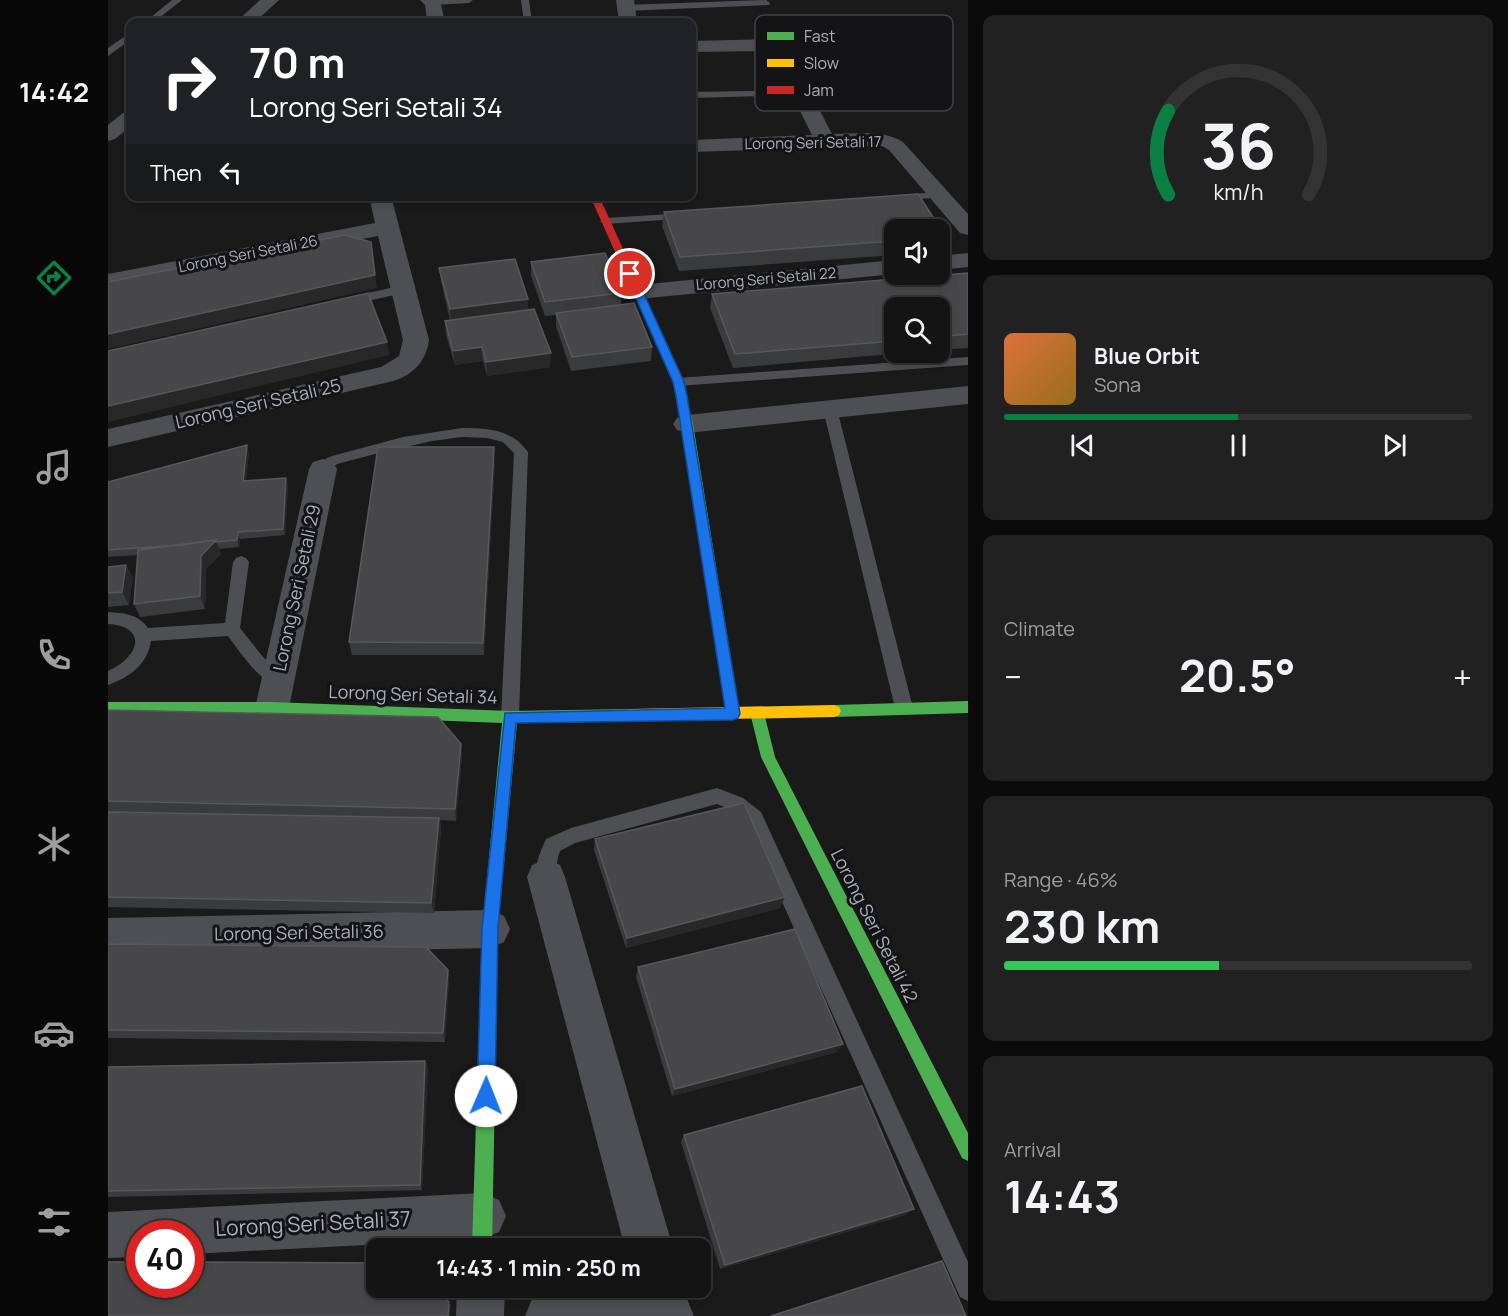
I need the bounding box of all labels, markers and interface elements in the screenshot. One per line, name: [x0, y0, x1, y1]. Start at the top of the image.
legend: [755, 15, 953, 111]
text: Fast: [804, 25, 835, 47]
text: 70 m: [249, 33, 345, 91]
icon: right: [150, 42, 228, 120]
text: Slow: [804, 52, 839, 74]
text: 14:42: [19, 73, 89, 110]
text: Jam: [804, 79, 834, 101]
text: Lorong Seri Setali 34: [249, 88, 503, 125]
text: 36: [1200, 102, 1276, 188]
street label: Lorong Seri Setali 17: [744, 131, 882, 154]
icon: left: [214, 156, 247, 189]
text: Then: [150, 158, 202, 188]
text: km/h: [1213, 177, 1263, 206]
map controls: [884, 219, 950, 363]
button: sound: [884, 219, 950, 285]
street label: Lorong Seri Setali 26: [176, 230, 319, 277]
pin: [604, 248, 655, 299]
icon: directions: [33, 257, 75, 299]
icon: arrive: [613, 257, 646, 290]
street label: Lorong Seri Setali 22: [695, 262, 837, 295]
button: search: [884, 297, 950, 363]
text: Blue Orbit: [1094, 341, 1200, 371]
text: Sona: [1094, 371, 1141, 398]
street label: Lorong Seri Setali 25: [173, 372, 343, 434]
icon: previous: [1066, 429, 1099, 462]
icon: pause: [1222, 429, 1255, 462]
icon: next: [1378, 429, 1411, 462]
icon: music: [33, 446, 75, 488]
street label: Lorong Seri Setali 29: [267, 502, 325, 673]
text: Climate: [1004, 615, 1075, 642]
icon: phone: [33, 634, 75, 676]
text: 20.5°: [1179, 644, 1296, 706]
text: −: [1004, 654, 1022, 699]
text: +: [1453, 654, 1472, 699]
street label: Lorong Seri Setali 34: [328, 679, 498, 709]
icon: climate: [33, 823, 75, 865]
street label: Lorong Seri Setali 42: [826, 845, 924, 1006]
text: Range · 46%: [1004, 866, 1118, 893]
text: 230 km: [1004, 895, 1160, 957]
street label: Lorong Seri Setali 36: [214, 919, 384, 945]
icon: car: [33, 1012, 75, 1054]
position arrow: [454, 1064, 518, 1128]
text: Arrival: [1004, 1136, 1061, 1163]
text: 14:43: [1004, 1165, 1120, 1227]
icon: filters: [33, 1201, 75, 1243]
street label: Lorong Seri Setali 37: [215, 1204, 411, 1242]
speed limit sign: 40: [126, 1220, 204, 1298]
text: 14:43 · 1 min · 250 m: [436, 1253, 641, 1283]

